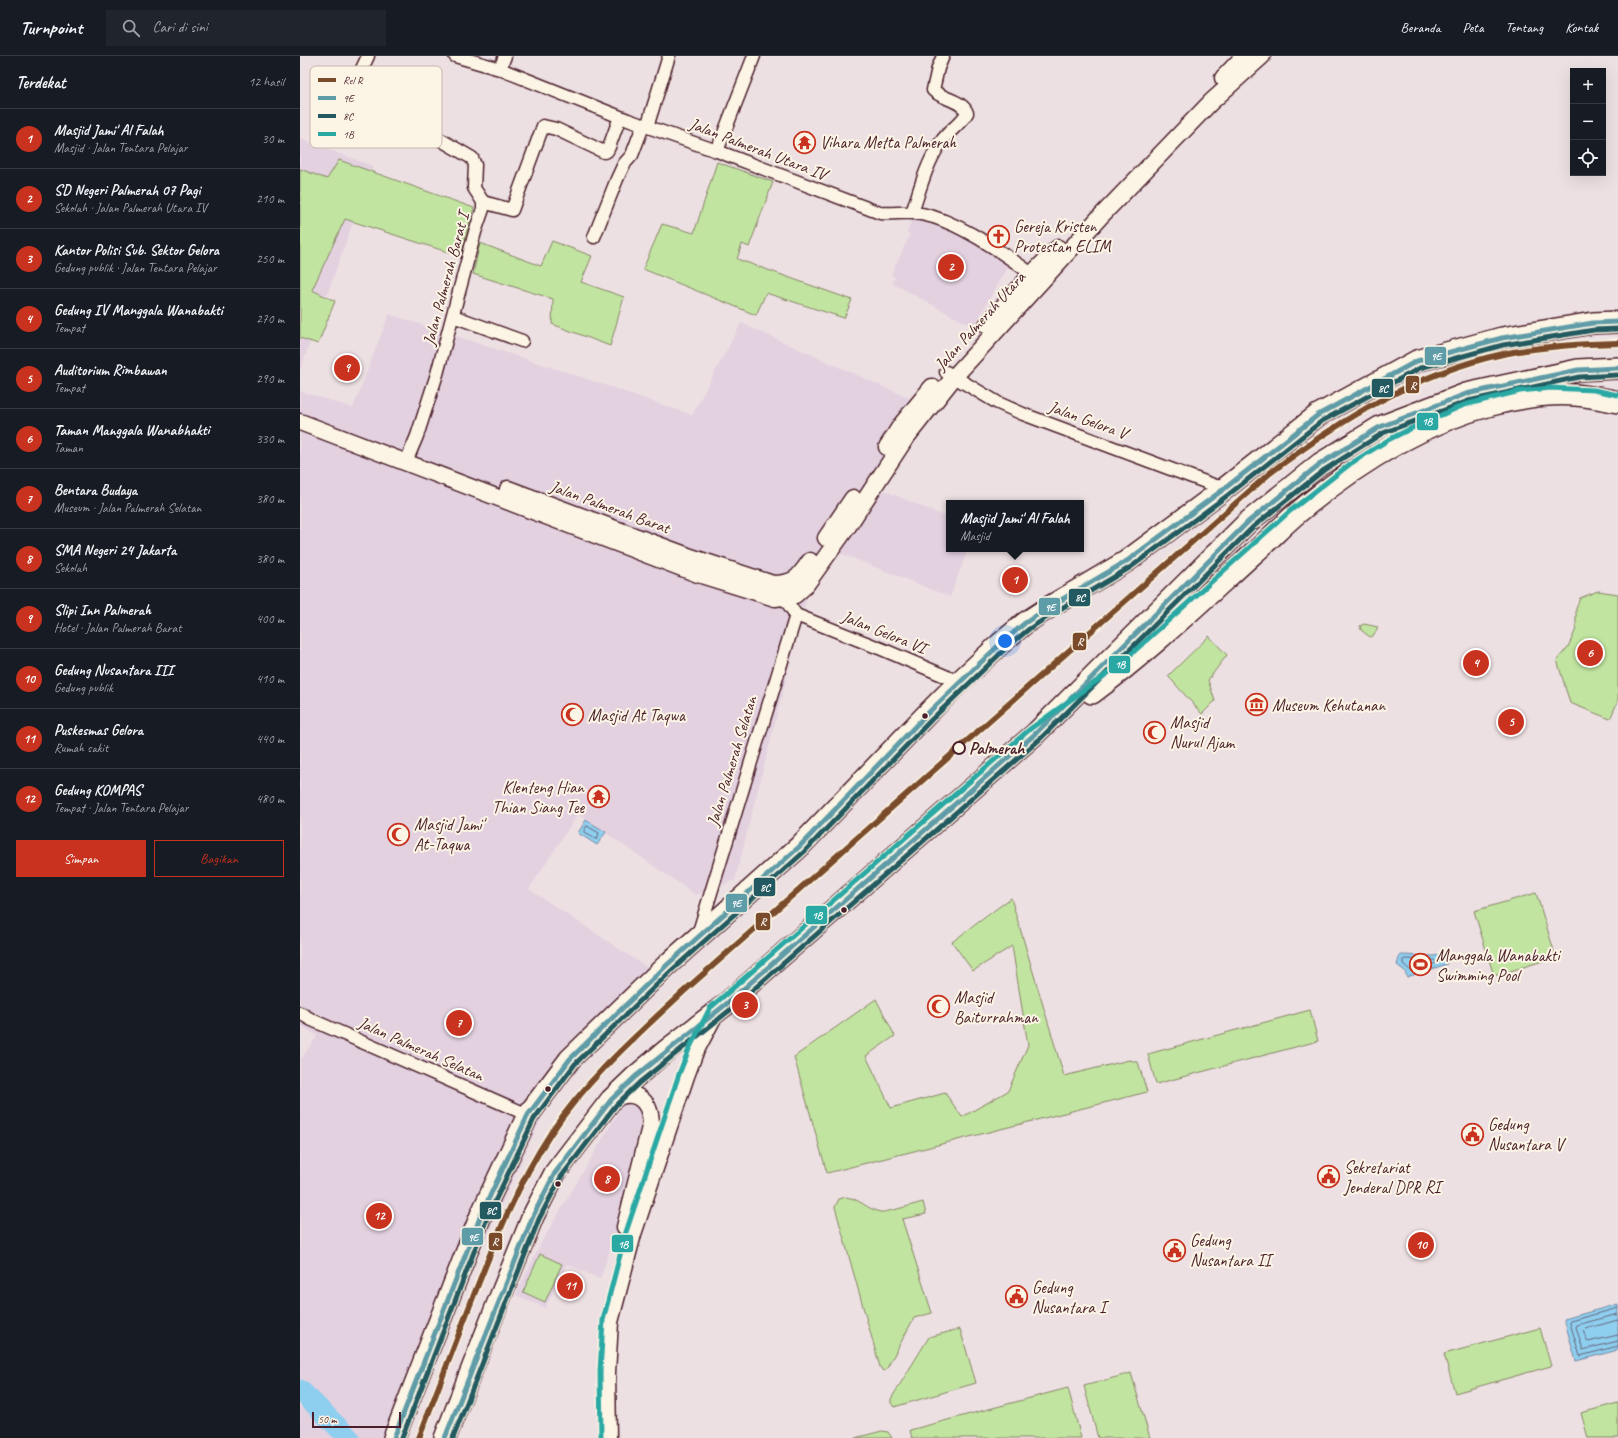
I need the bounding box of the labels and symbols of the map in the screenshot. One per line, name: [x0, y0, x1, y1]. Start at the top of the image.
legend: [310, 66, 442, 148]
text: Rel R: [343, 73, 364, 87]
text: 9E: [343, 91, 355, 105]
text: 8C: [343, 109, 355, 123]
street label: Jalan Palmerah Utara IV: [686, 113, 833, 186]
text: 1B: [343, 127, 355, 141]
temple icon: Vihara Metta Palmerah: [792, 129, 818, 155]
place label: Vihara Metta Palmerah: [820, 132, 957, 153]
street label: Jalan Palmerah Barat I: [418, 206, 475, 349]
place label: Gereja Kristen Protestan ELIM: [1014, 216, 1112, 257]
church icon: Gereja Kristen Protestan ELIM: [986, 223, 1012, 249]
pin: 2: [938, 252, 964, 282]
street label: Jalan Palmerah Utara: [929, 266, 1031, 376]
line badge: 9E: [1424, 346, 1447, 366]
text: 9E: [1431, 349, 1443, 363]
pin: 9: [334, 353, 360, 383]
line badge: R: [1405, 375, 1420, 394]
line badge: 8C: [1371, 378, 1394, 398]
text: R: [1410, 378, 1418, 392]
text: 8C: [1378, 381, 1390, 395]
street label: Jalan Gelora V: [1045, 396, 1134, 445]
line badge: 1B: [1416, 412, 1439, 431]
text: 1B: [1422, 414, 1434, 428]
street label: Jalan Palmerah Barat: [546, 475, 675, 539]
pin: 1: [1002, 565, 1028, 595]
line badge: 8C: [1068, 588, 1091, 607]
text: 8C: [1075, 590, 1087, 604]
line badge: 9E: [1038, 597, 1061, 616]
text: 9E: [1045, 600, 1057, 614]
street label: Jalan Gelora VI: [838, 605, 933, 660]
your location: [995, 631, 1015, 651]
line badge: R: [1072, 632, 1087, 651]
text: R: [1077, 634, 1085, 648]
pin: 6: [1577, 638, 1603, 668]
pin: 4: [1463, 648, 1489, 678]
line badge: 1B: [1108, 655, 1131, 674]
text: 1B: [1115, 657, 1127, 671]
street label: Jalan Palmerah Selatan: [702, 692, 762, 830]
museum icon: Museum Kehutanan: [1244, 692, 1270, 718]
place label: Museum Kehutanan: [1272, 695, 1386, 716]
mosque icon: Masjid At Taqwa: [559, 702, 585, 728]
place label: Masjid At Taqwa: [588, 705, 686, 726]
pin: 5: [1498, 707, 1524, 737]
unlabelled marker: [920, 711, 930, 721]
place label: Masjid Nurul Ajam: [1170, 712, 1236, 753]
mosque icon: Masjid Nurul Ajam: [1142, 719, 1168, 745]
place label: Palmerah: [969, 738, 1025, 759]
marker: Palmerah: [952, 741, 966, 755]
place label: Klenteng Hian Thian Siang Tee: [492, 777, 585, 818]
temple icon: Klenteng Hian Thian Siang Tee: [586, 784, 612, 810]
place label: Masjid Jami' At-Taqwa: [414, 814, 487, 855]
mosque icon: Masjid Jami' At-Taqwa: [385, 821, 411, 847]
line badge: 8C: [753, 877, 776, 897]
text: 8C: [760, 880, 772, 894]
line badge: 9E: [725, 893, 748, 913]
text: 9E: [731, 896, 743, 910]
line badge: 1B: [805, 905, 828, 925]
unlabelled marker: [839, 905, 849, 915]
text: 1B: [812, 908, 824, 922]
line badge: R: [755, 912, 771, 931]
text: R: [760, 914, 768, 928]
place label: Manggala Wanabakti Swimming Pool: [1436, 945, 1561, 986]
sports icon: Manggala Wanabakti Swimming Pool: [1408, 952, 1434, 978]
place label: Masjid Baiturrahman: [954, 987, 1039, 1028]
pin: 3: [732, 990, 758, 1020]
mosque icon: Masjid Baiturrahman: [925, 994, 951, 1020]
pin: 7: [446, 1008, 472, 1038]
street label: Jalan Palmerah Selatan: [354, 1012, 488, 1087]
unlabelled marker: [543, 1084, 553, 1094]
place label: Gedung Nusantara V: [1488, 1114, 1567, 1155]
public building icon: Gedung Nusantara V: [1460, 1121, 1486, 1147]
place label: Sekretariat Jenderal DPR RI: [1343, 1157, 1445, 1198]
pin: 8: [594, 1164, 620, 1194]
public building icon: Sekretariat Jenderal DPR RI: [1316, 1164, 1342, 1190]
unlabelled marker: [553, 1179, 563, 1189]
pin: 12: [366, 1201, 392, 1231]
line badge: 8C: [479, 1201, 502, 1220]
text: 8C: [486, 1203, 498, 1217]
line badge: 9E: [461, 1227, 484, 1246]
text: 9E: [468, 1230, 480, 1244]
place label: Gedung Nusantara II: [1190, 1230, 1275, 1271]
pin: 10: [1408, 1230, 1434, 1260]
line badge: R: [488, 1232, 503, 1251]
text: R: [492, 1234, 500, 1248]
line badge: 1B: [611, 1234, 634, 1253]
text: 1B: [618, 1237, 630, 1251]
public building icon: Gedung Nusantara II: [1162, 1237, 1188, 1263]
pin: 11: [557, 1271, 583, 1301]
place label: Gedung Nusantara I: [1032, 1277, 1110, 1318]
public building icon: Gedung Nusantara I: [1004, 1284, 1030, 1310]
scale bar: [312, 1410, 401, 1429]

